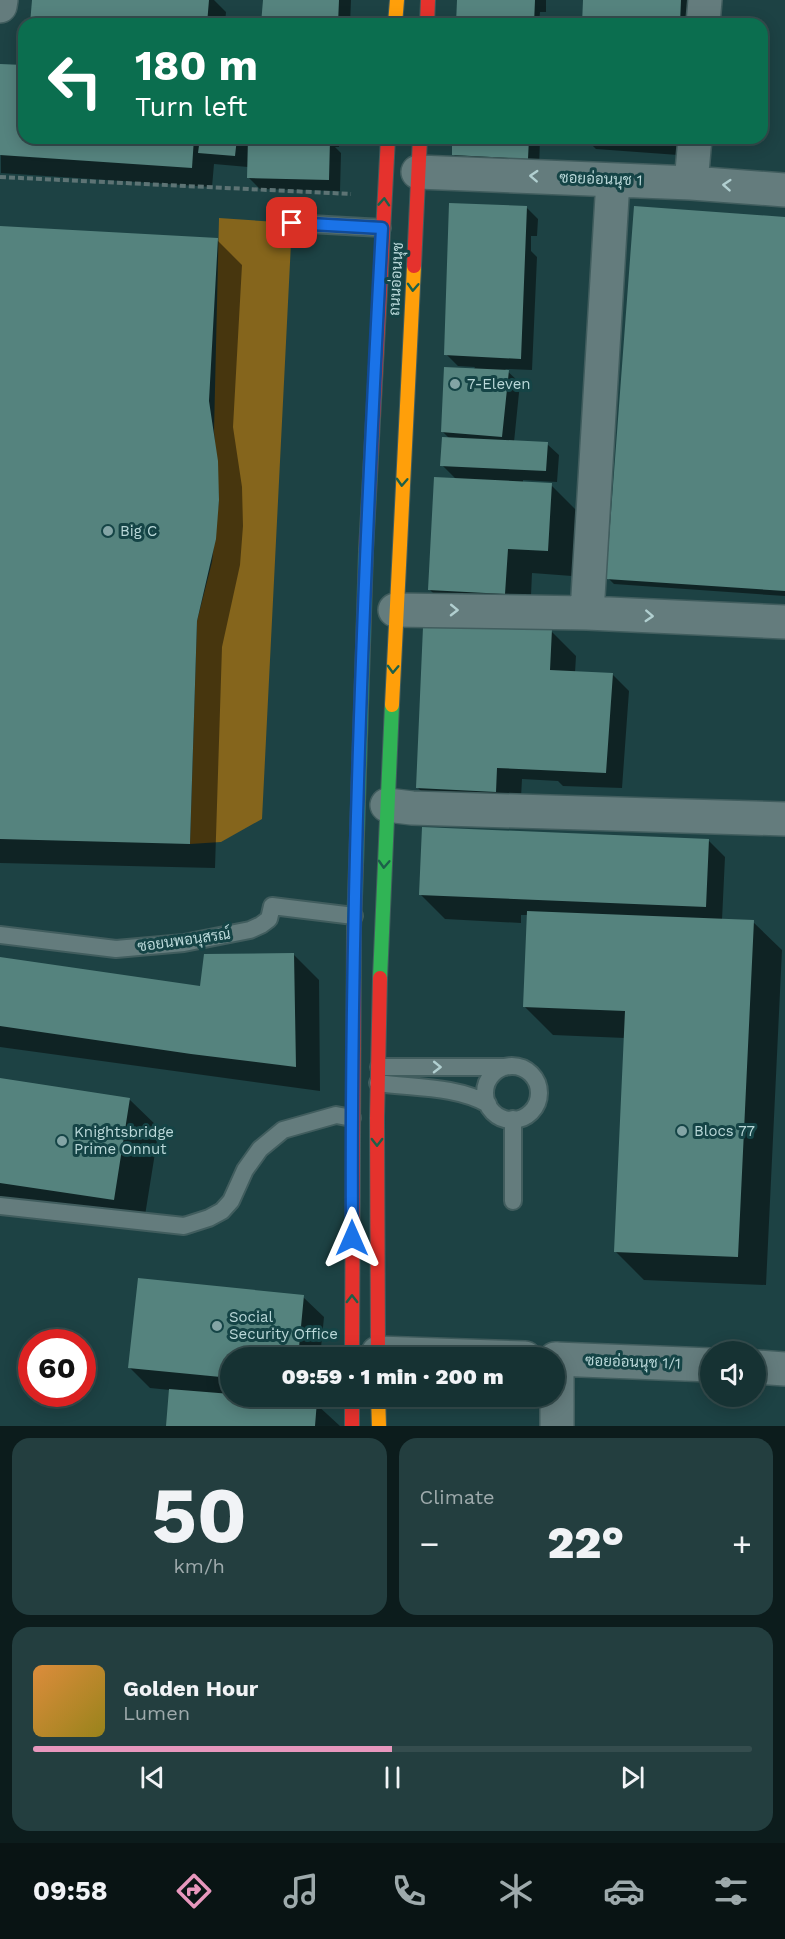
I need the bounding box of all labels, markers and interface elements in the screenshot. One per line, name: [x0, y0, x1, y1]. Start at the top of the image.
text: 180 m: [135, 41, 258, 90]
icon: left: [36, 42, 114, 120]
text: Turn left: [135, 91, 247, 123]
street label: ซอยอ่อนนุช 1: [559, 168, 643, 191]
one-way arrow: [529, 170, 538, 182]
one-way arrow: [722, 179, 731, 192]
pin: [266, 197, 317, 248]
one-way arrow: [377, 197, 390, 206]
icon: arrive: [275, 206, 308, 239]
street label: ถนนอ่อนนุช: [384, 242, 409, 316]
one-way arrow: [406, 282, 419, 291]
place label: 7-Eleven: [467, 375, 531, 393]
marker: 7-Eleven: [448, 377, 462, 391]
one-way arrow: [396, 477, 409, 486]
place label: Big C: [120, 522, 157, 540]
marker: Big C: [101, 524, 115, 538]
one-way arrow: [449, 604, 458, 617]
one-way arrow: [644, 610, 653, 623]
one-way arrow: [386, 664, 399, 673]
one-way arrow: [377, 859, 390, 868]
street label: ซอยนพอนุสรณ์: [136, 924, 232, 957]
one-way arrow: [433, 1061, 442, 1073]
place label: Blocs 77: [694, 1122, 755, 1140]
place label: Knightsbridge Prime Onnut: [74, 1123, 174, 1158]
marker: Blocs 77: [675, 1124, 689, 1138]
marker: Knightsbridge Prime Onnut: [55, 1134, 69, 1148]
one-way arrow: [371, 1138, 383, 1147]
position arrow: [320, 1206, 384, 1270]
one-way arrow: [346, 1295, 358, 1304]
place label: Social Security Office: [229, 1308, 338, 1343]
marker: Social Security Office: [210, 1319, 224, 1333]
speed limit sign: 60: [18, 1329, 96, 1407]
map controls: [700, 1341, 766, 1407]
button: sound: [700, 1341, 766, 1407]
street label: ซอยอ่อนนุช 1/1: [585, 1350, 681, 1375]
text: 09:59 · 1 min · 200 m: [281, 1364, 504, 1389]
text: 50: [151, 1469, 247, 1561]
text: Climate: [420, 1485, 495, 1509]
text: 22°: [547, 1516, 624, 1569]
text: −: [420, 1524, 439, 1563]
text: +: [732, 1524, 752, 1563]
text: km/h: [173, 1554, 225, 1578]
text: Golden Hour: [123, 1676, 258, 1701]
text: Lumen: [123, 1701, 190, 1725]
icon: previous: [136, 1761, 169, 1794]
icon: pause: [376, 1761, 409, 1794]
icon: next: [616, 1761, 649, 1794]
icon: directions: [173, 1870, 215, 1912]
icon: music: [280, 1870, 322, 1912]
icon: phone: [388, 1870, 430, 1912]
icon: climate: [495, 1870, 537, 1912]
icon: car: [603, 1870, 645, 1912]
icon: filters: [710, 1870, 752, 1912]
text: 09:58: [33, 1875, 108, 1907]

